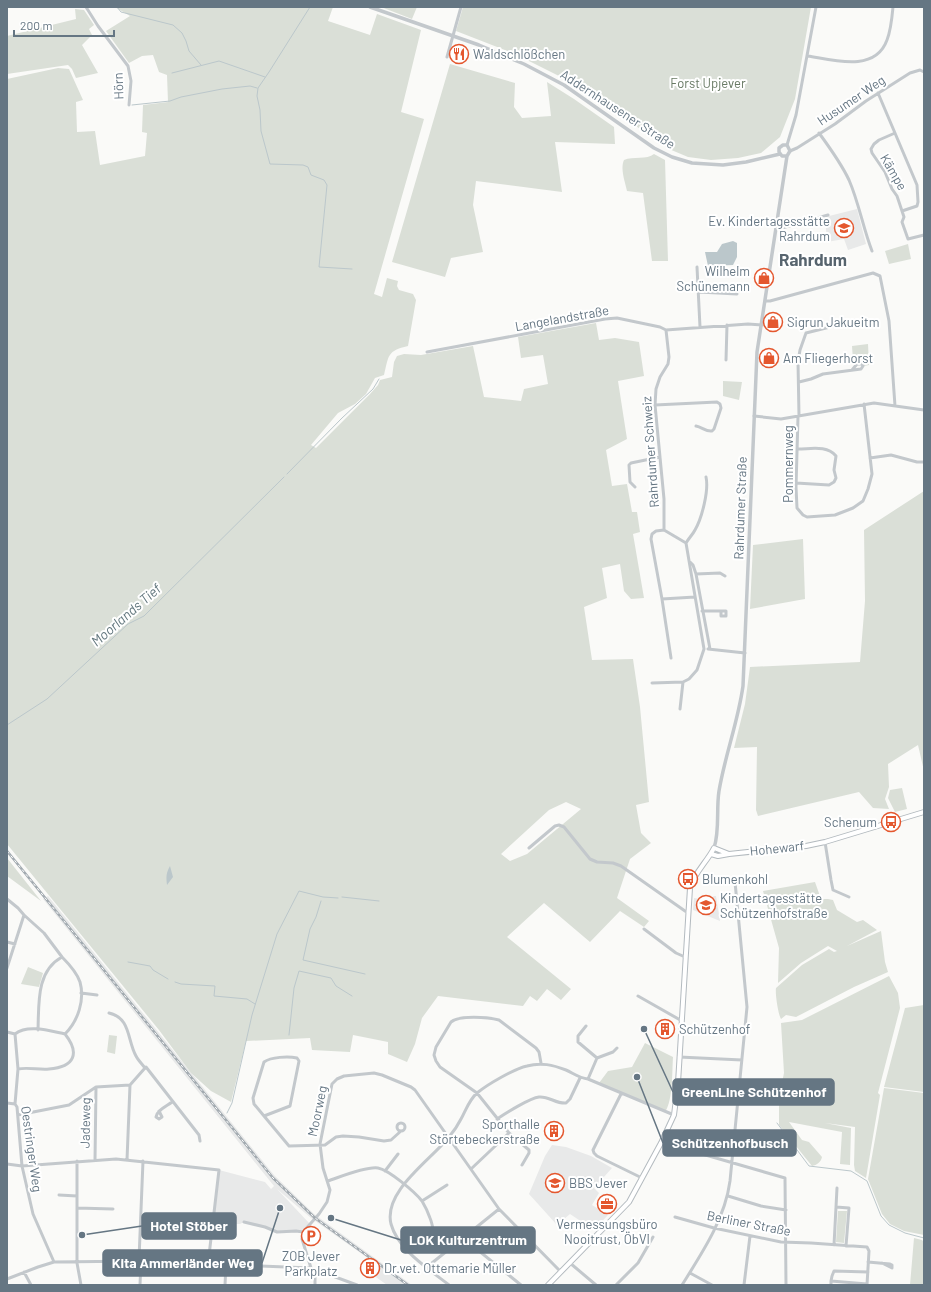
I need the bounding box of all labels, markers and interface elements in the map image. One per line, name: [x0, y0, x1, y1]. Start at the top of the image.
scale bar: [14, 12, 114, 38]
text: 200 m: [20, 18, 52, 32]
restaurant icon: Waldschlößchen: [448, 43, 470, 65]
place label: Waldschlößchen: [473, 46, 565, 62]
street label: Addernhausener Straße: [558, 66, 678, 152]
street label: Husumer Weg: [814, 71, 888, 129]
street label: Hörn: [110, 72, 126, 100]
park label: Forst Upjever: [670, 75, 746, 91]
street label: Kämpe: [877, 151, 911, 193]
place label: Ev. Kindertagesstätte Rahrdum: [708, 213, 830, 244]
school or university icon: Ev. Kindertagesstätte Rahrdum: [833, 217, 855, 239]
district label: Rahrdum: [779, 249, 847, 269]
place label: Wilhelm Schünemann: [676, 263, 750, 294]
shop icon: Wilhelm Schünemann: [753, 267, 775, 289]
street label: Langelandstraße: [514, 302, 610, 334]
shop icon: Sigrun Jakueitm: [762, 311, 784, 333]
place label: Sigrun Jakueitm: [787, 314, 880, 330]
shop icon: Am Fliegerhorst: [758, 347, 780, 369]
place label: Am Fliegerhorst: [783, 350, 873, 366]
street label: Rahrdumer Schweiz: [638, 396, 662, 508]
street label: Pommernweg: [780, 425, 796, 503]
street label: Rahrdumer Straße: [730, 456, 750, 560]
water label: Moorlands Tief: [87, 579, 165, 650]
bus stop icon: Schenum: [880, 811, 902, 833]
place label: Schenum: [824, 814, 877, 830]
street label: Hohewarf: [749, 837, 805, 859]
bus stop icon: Blumenkohl: [677, 868, 699, 890]
place label: Blumenkohl: [702, 871, 768, 887]
place label: Kindertagesstätte Schützenhofstraße: [720, 890, 828, 921]
school or university icon: Kindertagesstätte Schützenhofstraße: [695, 894, 717, 916]
building icon: Schützenhof: [654, 1018, 676, 1040]
place label: Schützenhof: [679, 1021, 751, 1037]
callout: GreenLine Schützenhof: [673, 1079, 834, 1105]
text: GreenLine Schützenhof: [681, 1083, 827, 1100]
street label: Moorweg: [304, 1084, 330, 1138]
street label: Jadeweg: [77, 1097, 93, 1149]
street label: Oestringer Weg: [18, 1105, 46, 1193]
place label: Sporthalle Störtebeckerstraße: [429, 1116, 540, 1147]
building icon: Sporthalle Störtebeckerstraße: [543, 1120, 565, 1142]
callout: Schützenhofbusch: [663, 1130, 796, 1156]
text: Schützenhofbusch: [672, 1134, 788, 1151]
school or university icon: BBS Jever: [544, 1172, 566, 1194]
place label: BBS Jever: [569, 1175, 628, 1191]
office icon: Vermessungsbüro Nooitrust, ÖbVI: [596, 1193, 618, 1215]
street label: Berliner Straße: [706, 1207, 792, 1239]
callout: Hotel Stöber: [142, 1213, 236, 1239]
place label: Vermessungsbüro Nooitrust, ÖbVI: [556, 1216, 658, 1247]
text: Hotel Stöber: [150, 1217, 228, 1234]
parking icon: ZOB Jever Parkplatz: [300, 1225, 322, 1247]
callout: LOK Kulturzentrum: [401, 1227, 535, 1253]
text: LOK Kulturzentrum: [409, 1231, 527, 1248]
place label: ZOB Jever Parkplatz: [282, 1248, 340, 1279]
callout: Kita Ammerländer Weg: [103, 1250, 262, 1276]
text: Kita Ammerländer Weg: [112, 1254, 255, 1271]
building icon: Dr.vet. Ottemarie Müller: [359, 1257, 381, 1279]
place label: Dr.vet. Ottemarie Müller: [384, 1260, 517, 1276]

